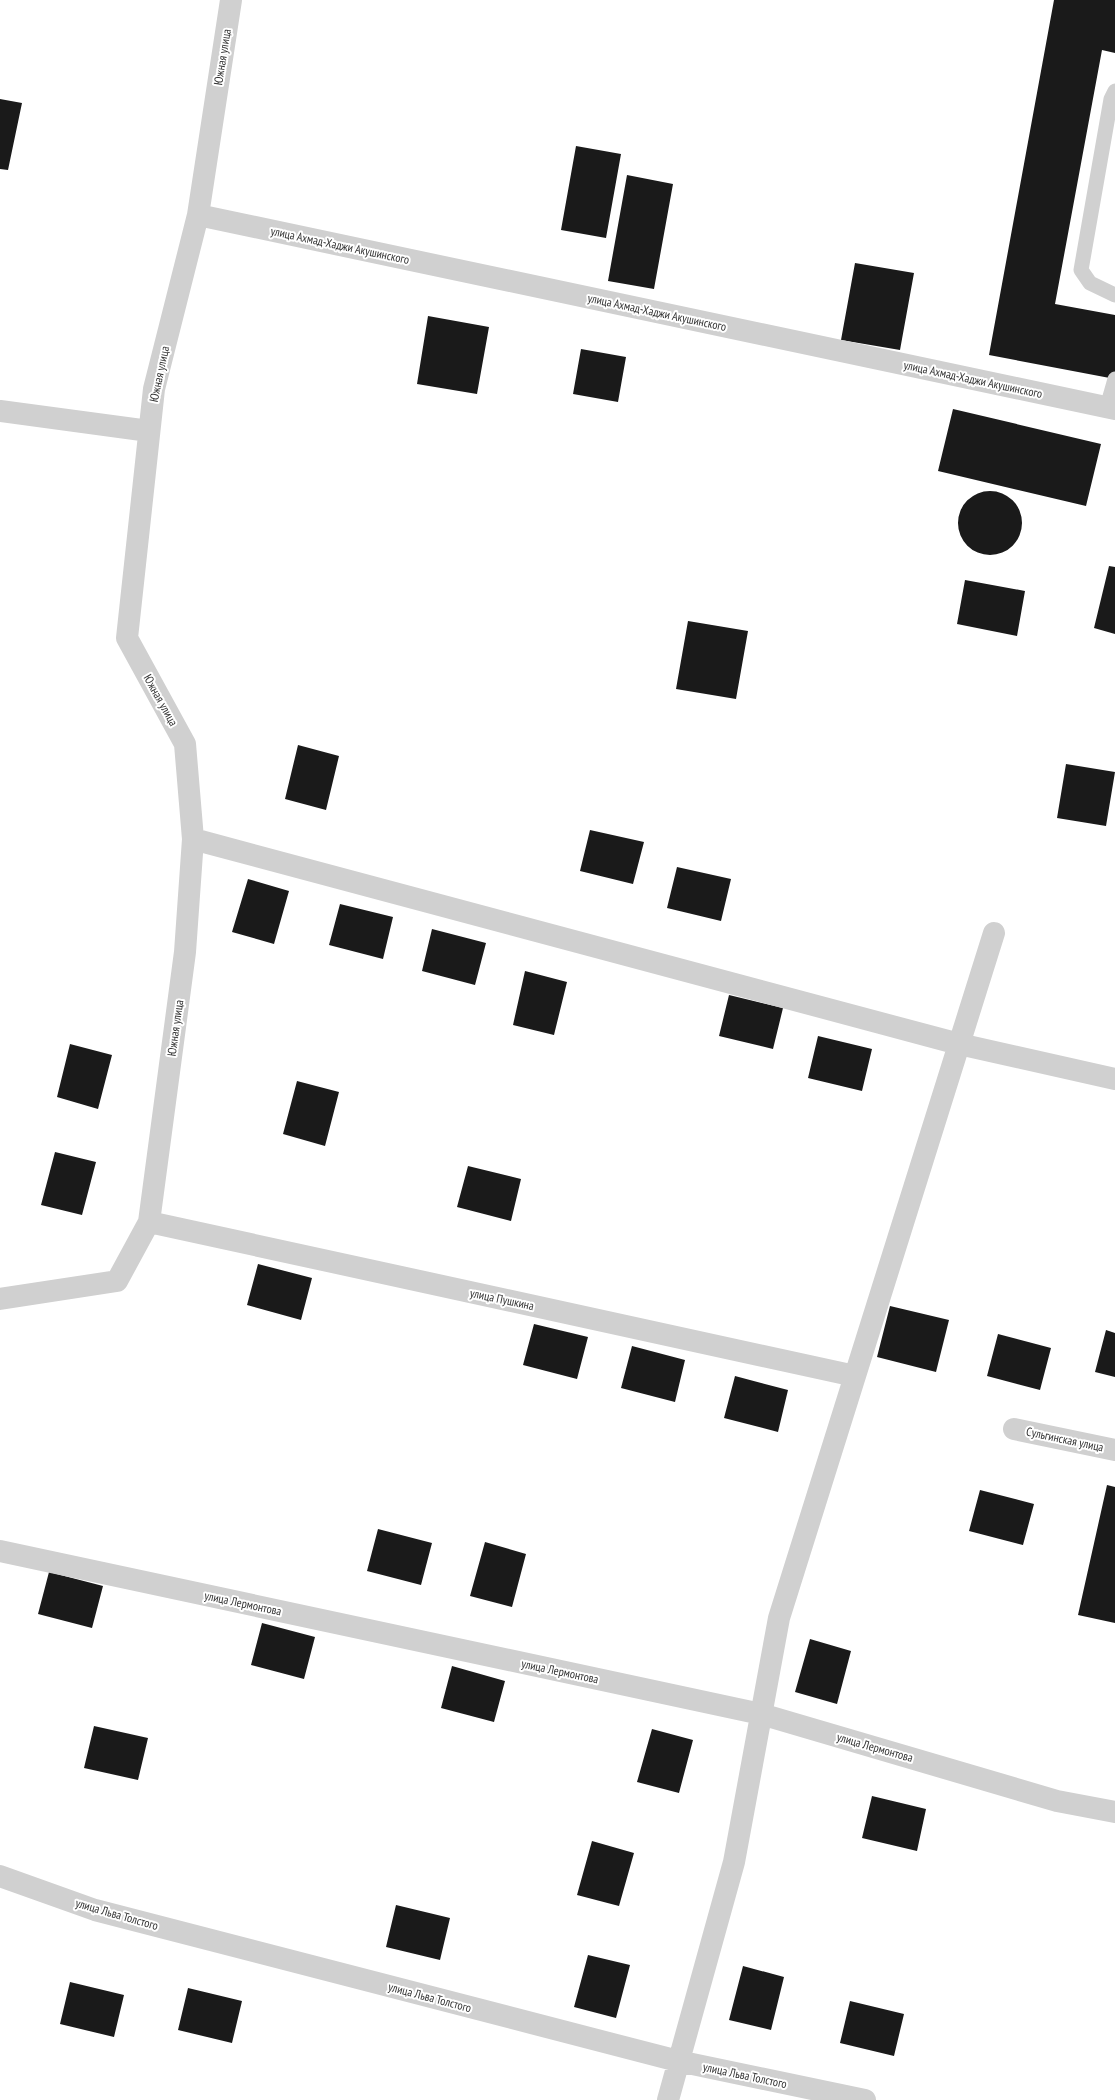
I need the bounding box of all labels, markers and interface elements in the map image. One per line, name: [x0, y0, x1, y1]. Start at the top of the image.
street label: Южная улица: [210, 28, 234, 86]
street label: улица Ахмад-Хаджи Акушинского: [269, 223, 411, 267]
street label: улица Ахмад-Хаджи Акушинского: [586, 290, 728, 334]
street label: Южная улица: [146, 344, 172, 403]
street label: улица Ахмад-Хаджи Акушинского: [902, 357, 1044, 401]
street label: Южная улица: [141, 672, 181, 729]
street label: Южная улица: [164, 999, 186, 1057]
street label: улица Пушкина: [469, 1285, 536, 1313]
street label: Сульгинская улица: [1025, 1423, 1105, 1455]
street label: улица Лермонтова: [203, 1588, 283, 1619]
street label: улица Лермонтова: [520, 1656, 600, 1687]
street label: улица Лермонтова: [835, 1729, 915, 1765]
street label: улица Льва Толстого: [74, 1895, 160, 1933]
street label: улица Льва Толстого: [387, 1979, 473, 2015]
street label: улица Льва Толстого: [702, 2059, 788, 2091]

